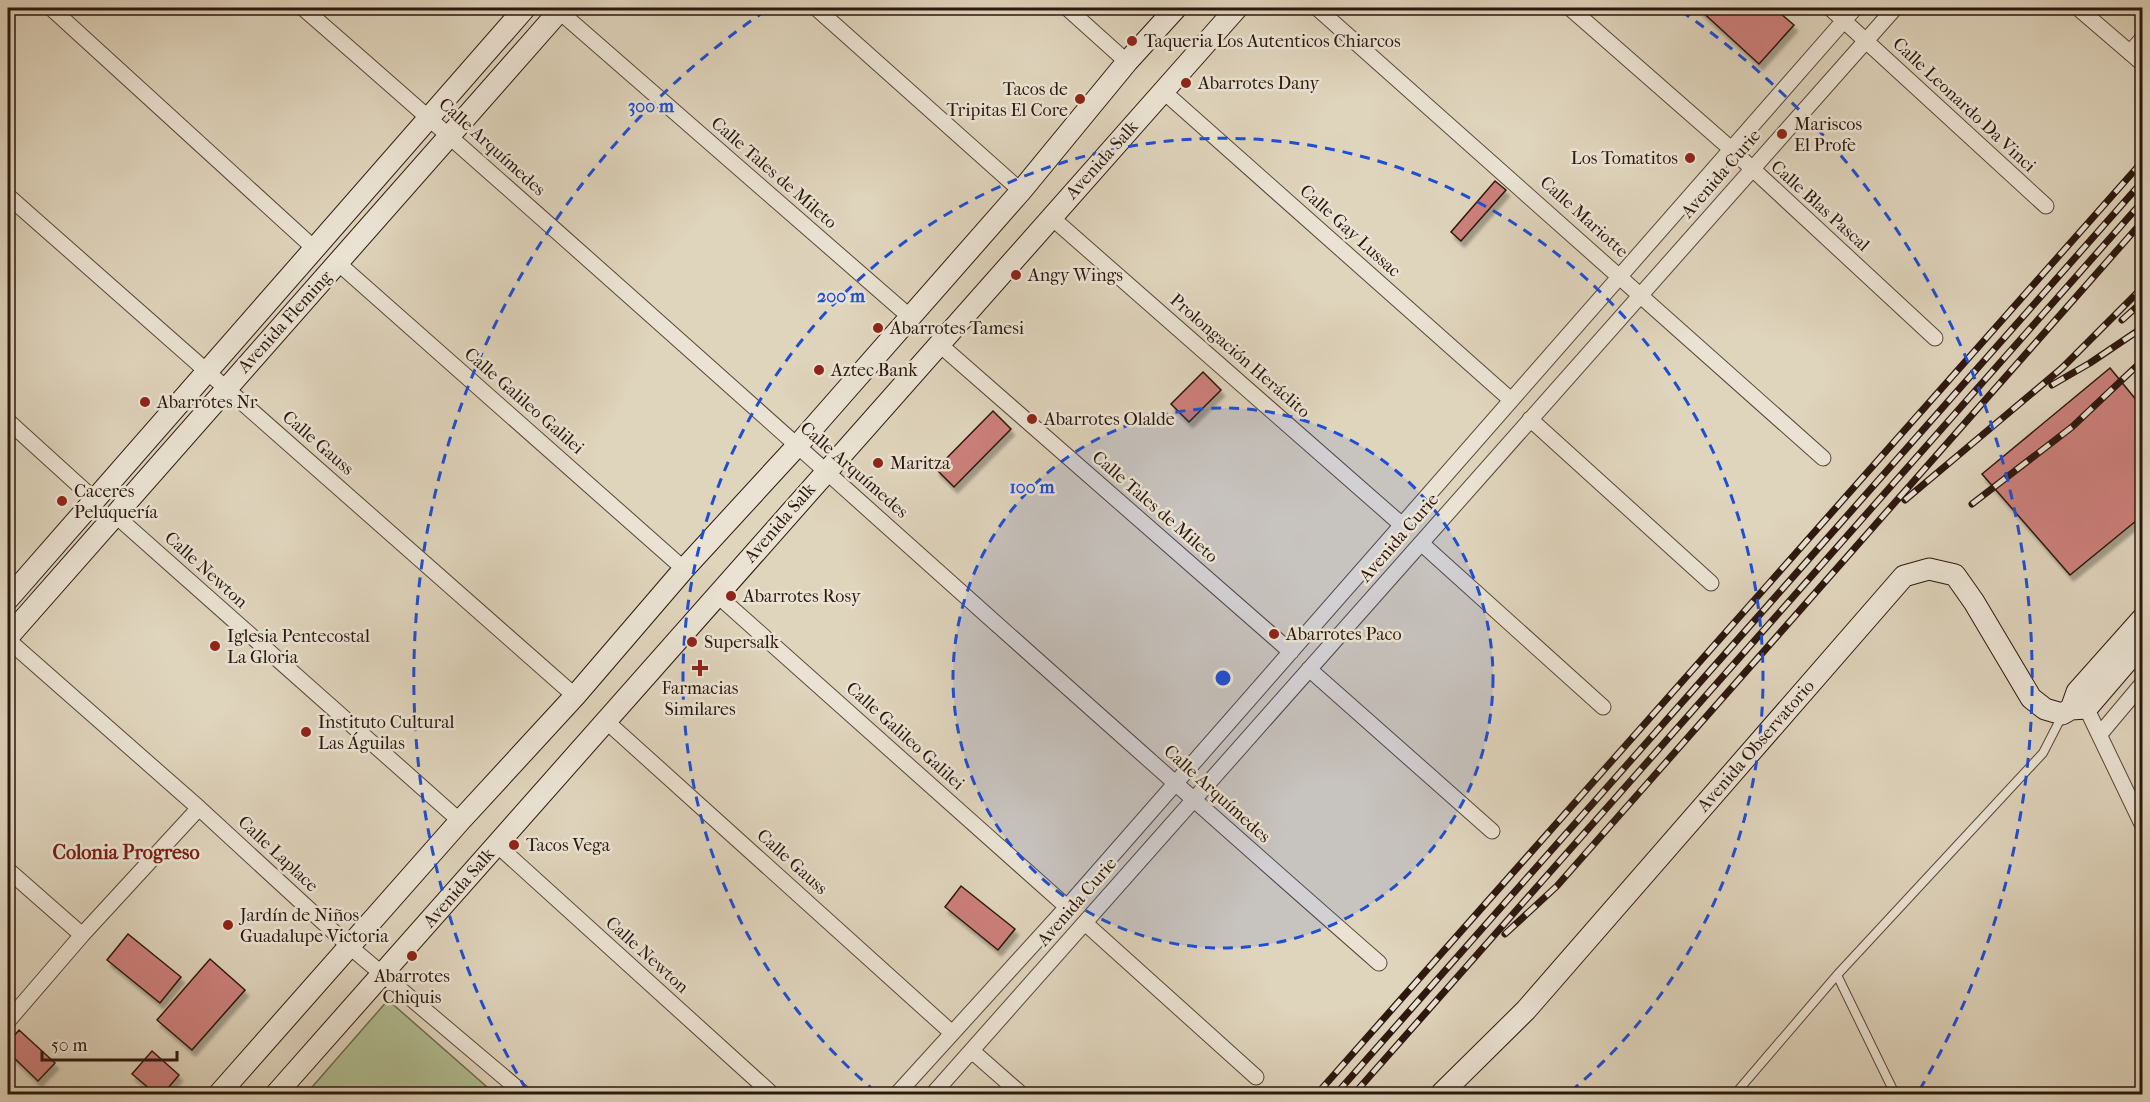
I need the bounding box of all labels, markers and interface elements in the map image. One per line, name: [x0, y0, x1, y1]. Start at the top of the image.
place label: Taqueria Los Autenticos Chiarcos: [1144, 31, 1401, 52]
street label: Calle Leonardo Da Vinci: [1888, 33, 2040, 177]
marker: Taqueria Los Autenticos Chiarcos: [1125, 34, 1139, 48]
place label: Abarrotes Dany: [1197, 73, 1320, 94]
marker: Abarrotes Dany: [1179, 76, 1193, 90]
place label: Tacos de Tripitas El Core: [947, 79, 1068, 121]
marker: Tacos de Tripitas El Core: [1073, 92, 1087, 106]
street label: Calle Arquímedes: [434, 94, 550, 201]
text: 300 m: [628, 96, 675, 117]
street label: Calle Tales de Mileto: [707, 113, 841, 233]
place label: Mariscos El Profe: [1794, 114, 1862, 156]
street label: Avenida Salk: [1061, 116, 1143, 204]
street label: Avenida Curie: [1676, 125, 1765, 223]
marker: Mariscos El Profe: [1775, 127, 1789, 141]
place label: Los Tomatitos: [1571, 148, 1678, 169]
marker: Los Tomatitos: [1683, 151, 1697, 165]
street label: Calle Blas Pascal: [1766, 156, 1874, 256]
street label: Calle Mariotte: [1536, 172, 1633, 262]
street label: Calle Gay Lussac: [1295, 180, 1405, 282]
place label: Angy Wings: [1027, 265, 1123, 286]
street label: Avenida Fleming: [233, 266, 337, 378]
marker: Angy Wings: [1009, 268, 1023, 282]
text: 200 m: [817, 286, 866, 307]
street label: Prolongación Heráclito: [1166, 289, 1314, 423]
place label: Abarrotes Tamesi: [889, 318, 1025, 339]
marker: Abarrotes Tamesi: [871, 321, 885, 335]
street label: Calle Galileo Galilei: [460, 343, 589, 459]
place label: Aztec Bank: [830, 360, 918, 381]
marker: Aztec Bank: [812, 363, 826, 377]
place label: Abarrotes Nr: [156, 392, 258, 413]
marker: Abarrotes Nr: [138, 395, 152, 409]
street label: Calle Gauss: [278, 406, 358, 480]
place label: Abarrotes Olalde: [1043, 409, 1175, 430]
marker: Abarrotes Olalde: [1025, 412, 1039, 426]
street label: Calle Arquímedes: [796, 417, 913, 523]
street label: Calle Tales de Mileto: [1088, 447, 1222, 567]
place label: Maritza: [890, 453, 951, 474]
marker: Maritza: [871, 456, 885, 470]
text: 100 m: [1009, 477, 1056, 498]
street label: Avenida Salk: [739, 478, 821, 568]
place label: Caceres Peluquería: [74, 481, 159, 523]
street label: Avenida Curie: [1354, 489, 1443, 587]
marker: Caceres Peluquería: [55, 494, 69, 508]
street label: Calle Newton: [160, 527, 252, 613]
place label: Abarrotes Rosy: [742, 586, 862, 607]
marker: Abarrotes Rosy: [724, 589, 738, 603]
place label: Abarrotes Paco: [1285, 624, 1402, 645]
place label: Iglesia Pentecostal La Gloria: [227, 626, 370, 668]
marker: Abarrotes Paco: [1267, 627, 1281, 641]
place label: Supersalk: [704, 632, 780, 653]
marker: Supersalk: [685, 635, 699, 649]
marker: Iglesia Pentecostal La Gloria: [208, 639, 222, 653]
marker: Farmacias Similares: [693, 661, 707, 675]
centre of rings: [1213, 668, 1233, 688]
street label: Avenida Observatorio: [1692, 676, 1819, 817]
street label: Calle Galileo Galilei: [842, 677, 969, 795]
place label: Farmacias Similares: [661, 678, 739, 720]
place label: Instituto Cultural Las Águilas: [318, 712, 454, 754]
marker: Instituto Cultural Las Águilas: [299, 725, 313, 739]
street label: Calle Arquímedes: [1159, 741, 1275, 848]
street label: Calle Laplace: [234, 812, 323, 897]
street label: Calle Gauss: [752, 825, 832, 899]
place label: Tacos Vega: [526, 835, 611, 856]
marker: Tacos Vega: [507, 838, 521, 852]
district label: Colonia Progreso: [52, 841, 200, 864]
street label: Avenida Salk: [418, 843, 500, 933]
street label: Avenida Curie: [1032, 853, 1121, 951]
place label: Jardín de Niños Guadalupe Victoria: [238, 905, 389, 947]
street label: Calle Newton: [601, 912, 693, 998]
marker: Jardín de Niños Guadalupe Victoria: [221, 918, 235, 932]
marker: Abarrotes Chiquis: [405, 949, 419, 963]
place label: Abarrotes Chiquis: [373, 966, 450, 1008]
scale bar: [42, 1024, 177, 1062]
text: 50 m: [51, 1035, 88, 1056]

